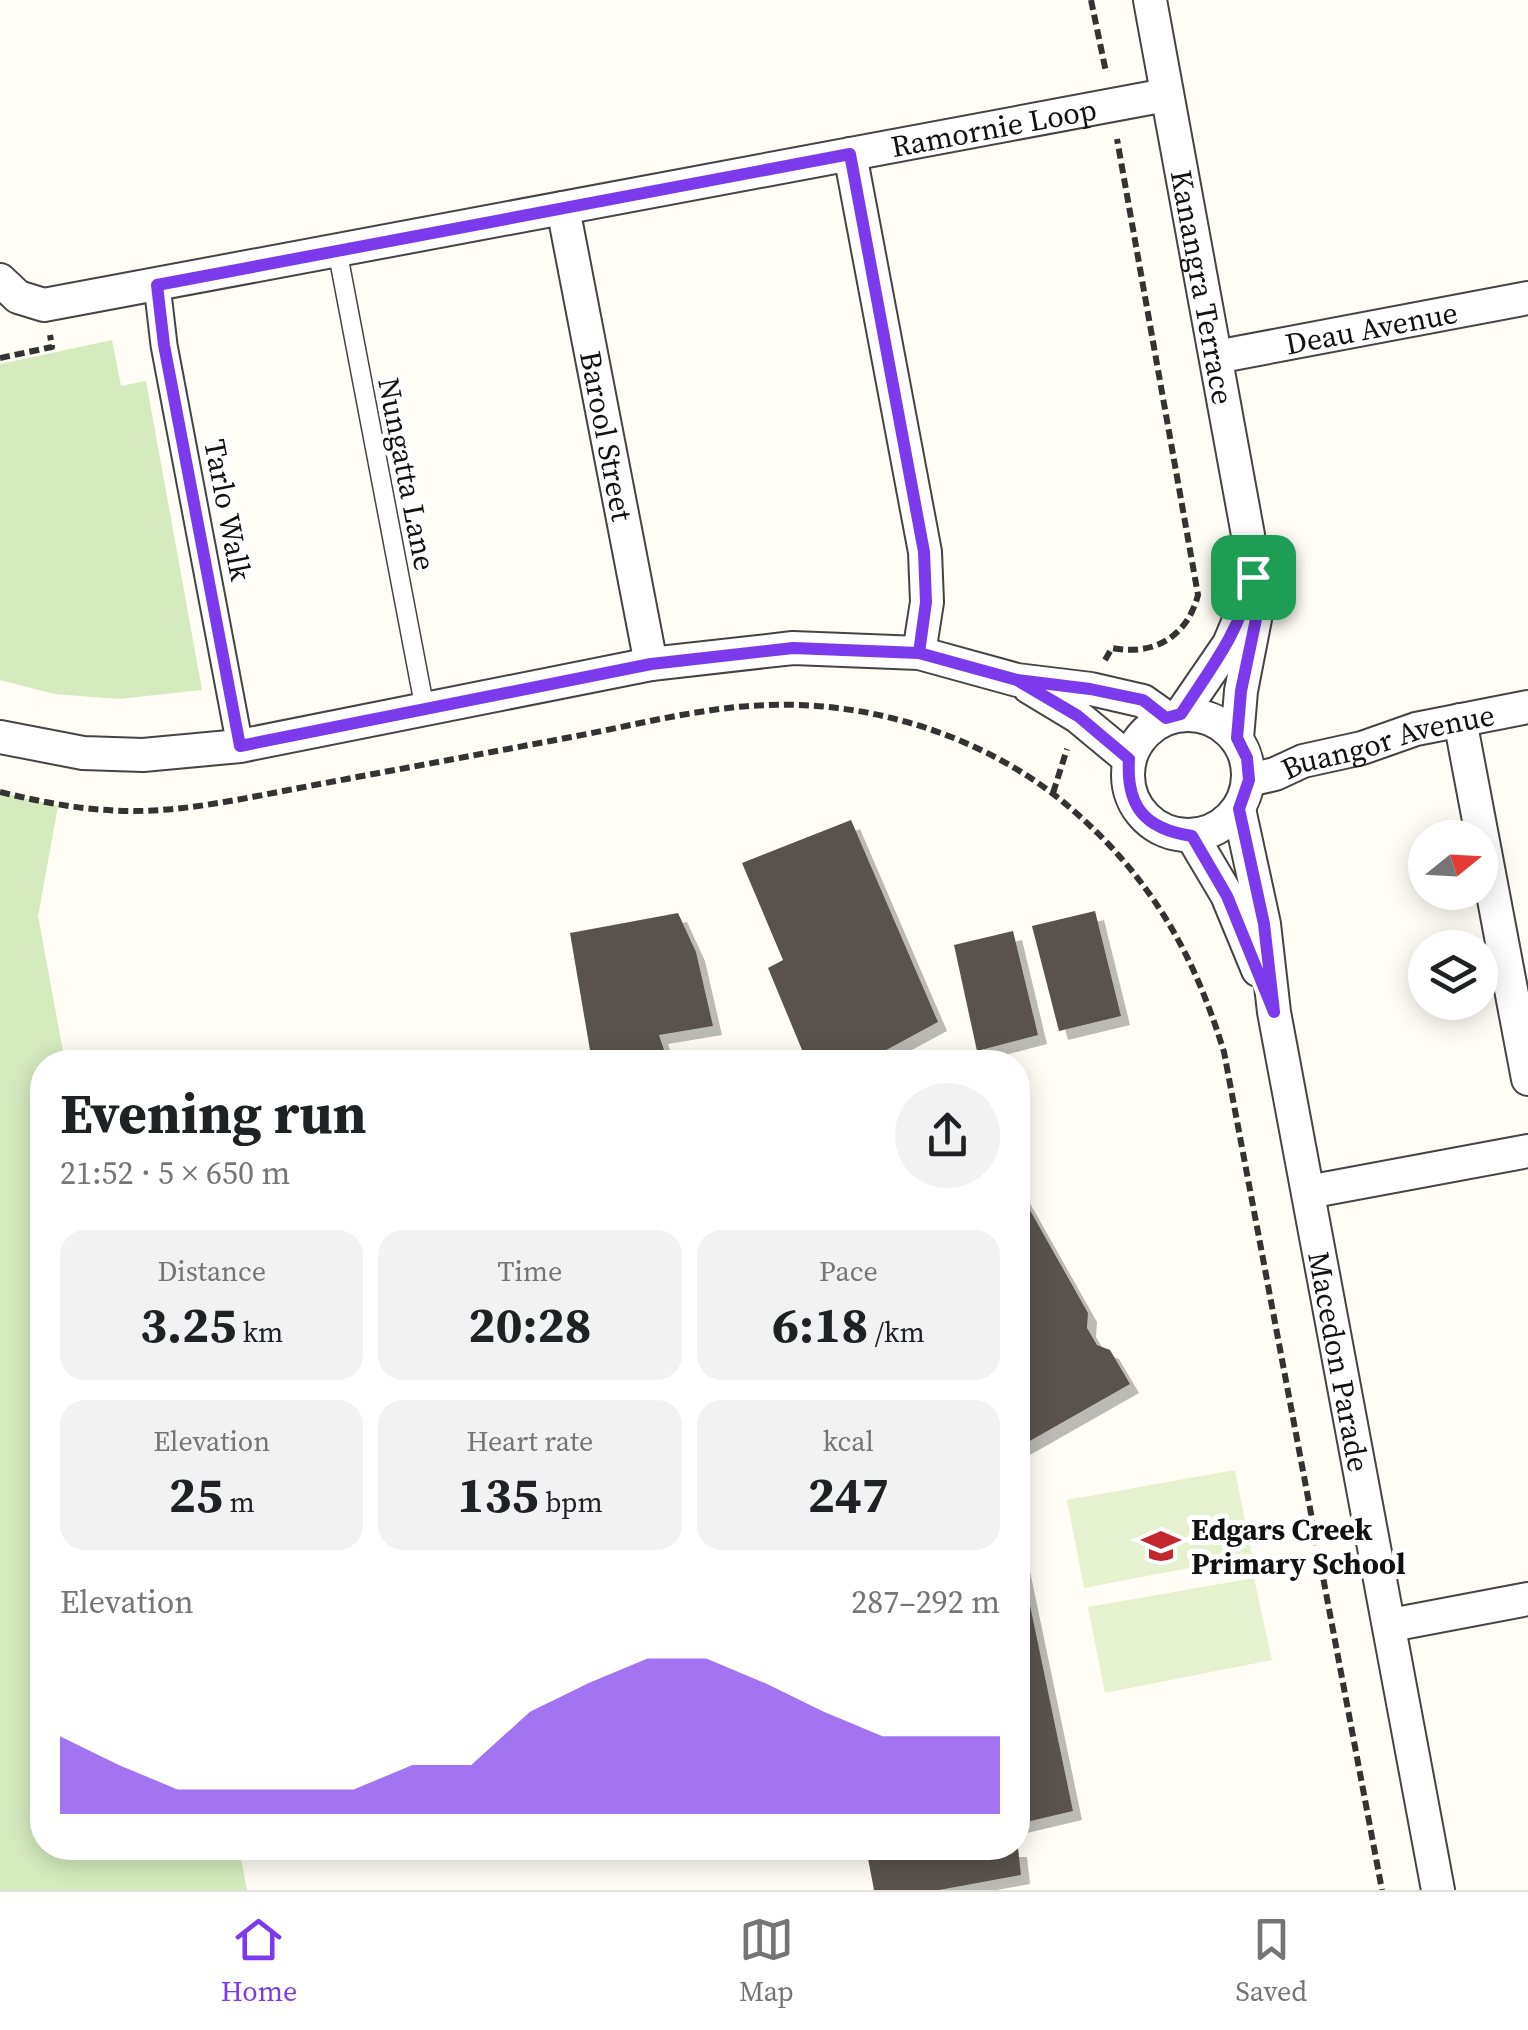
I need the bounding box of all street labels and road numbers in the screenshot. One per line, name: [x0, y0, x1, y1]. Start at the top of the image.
street label: Ramornie Loop: [887, 88, 1100, 167]
street label: Kanangra Terrace: [1161, 167, 1244, 408]
street label: Deau Avenue: [1282, 291, 1461, 364]
street label: Barool Street: [570, 347, 643, 525]
street label: Nungatta Lane: [368, 374, 446, 574]
street label: Tarlo Walk: [194, 436, 262, 585]
street label: Buangor Avenue: [1274, 694, 1498, 789]
street label: Macedon Parade: [1299, 1248, 1380, 1475]

